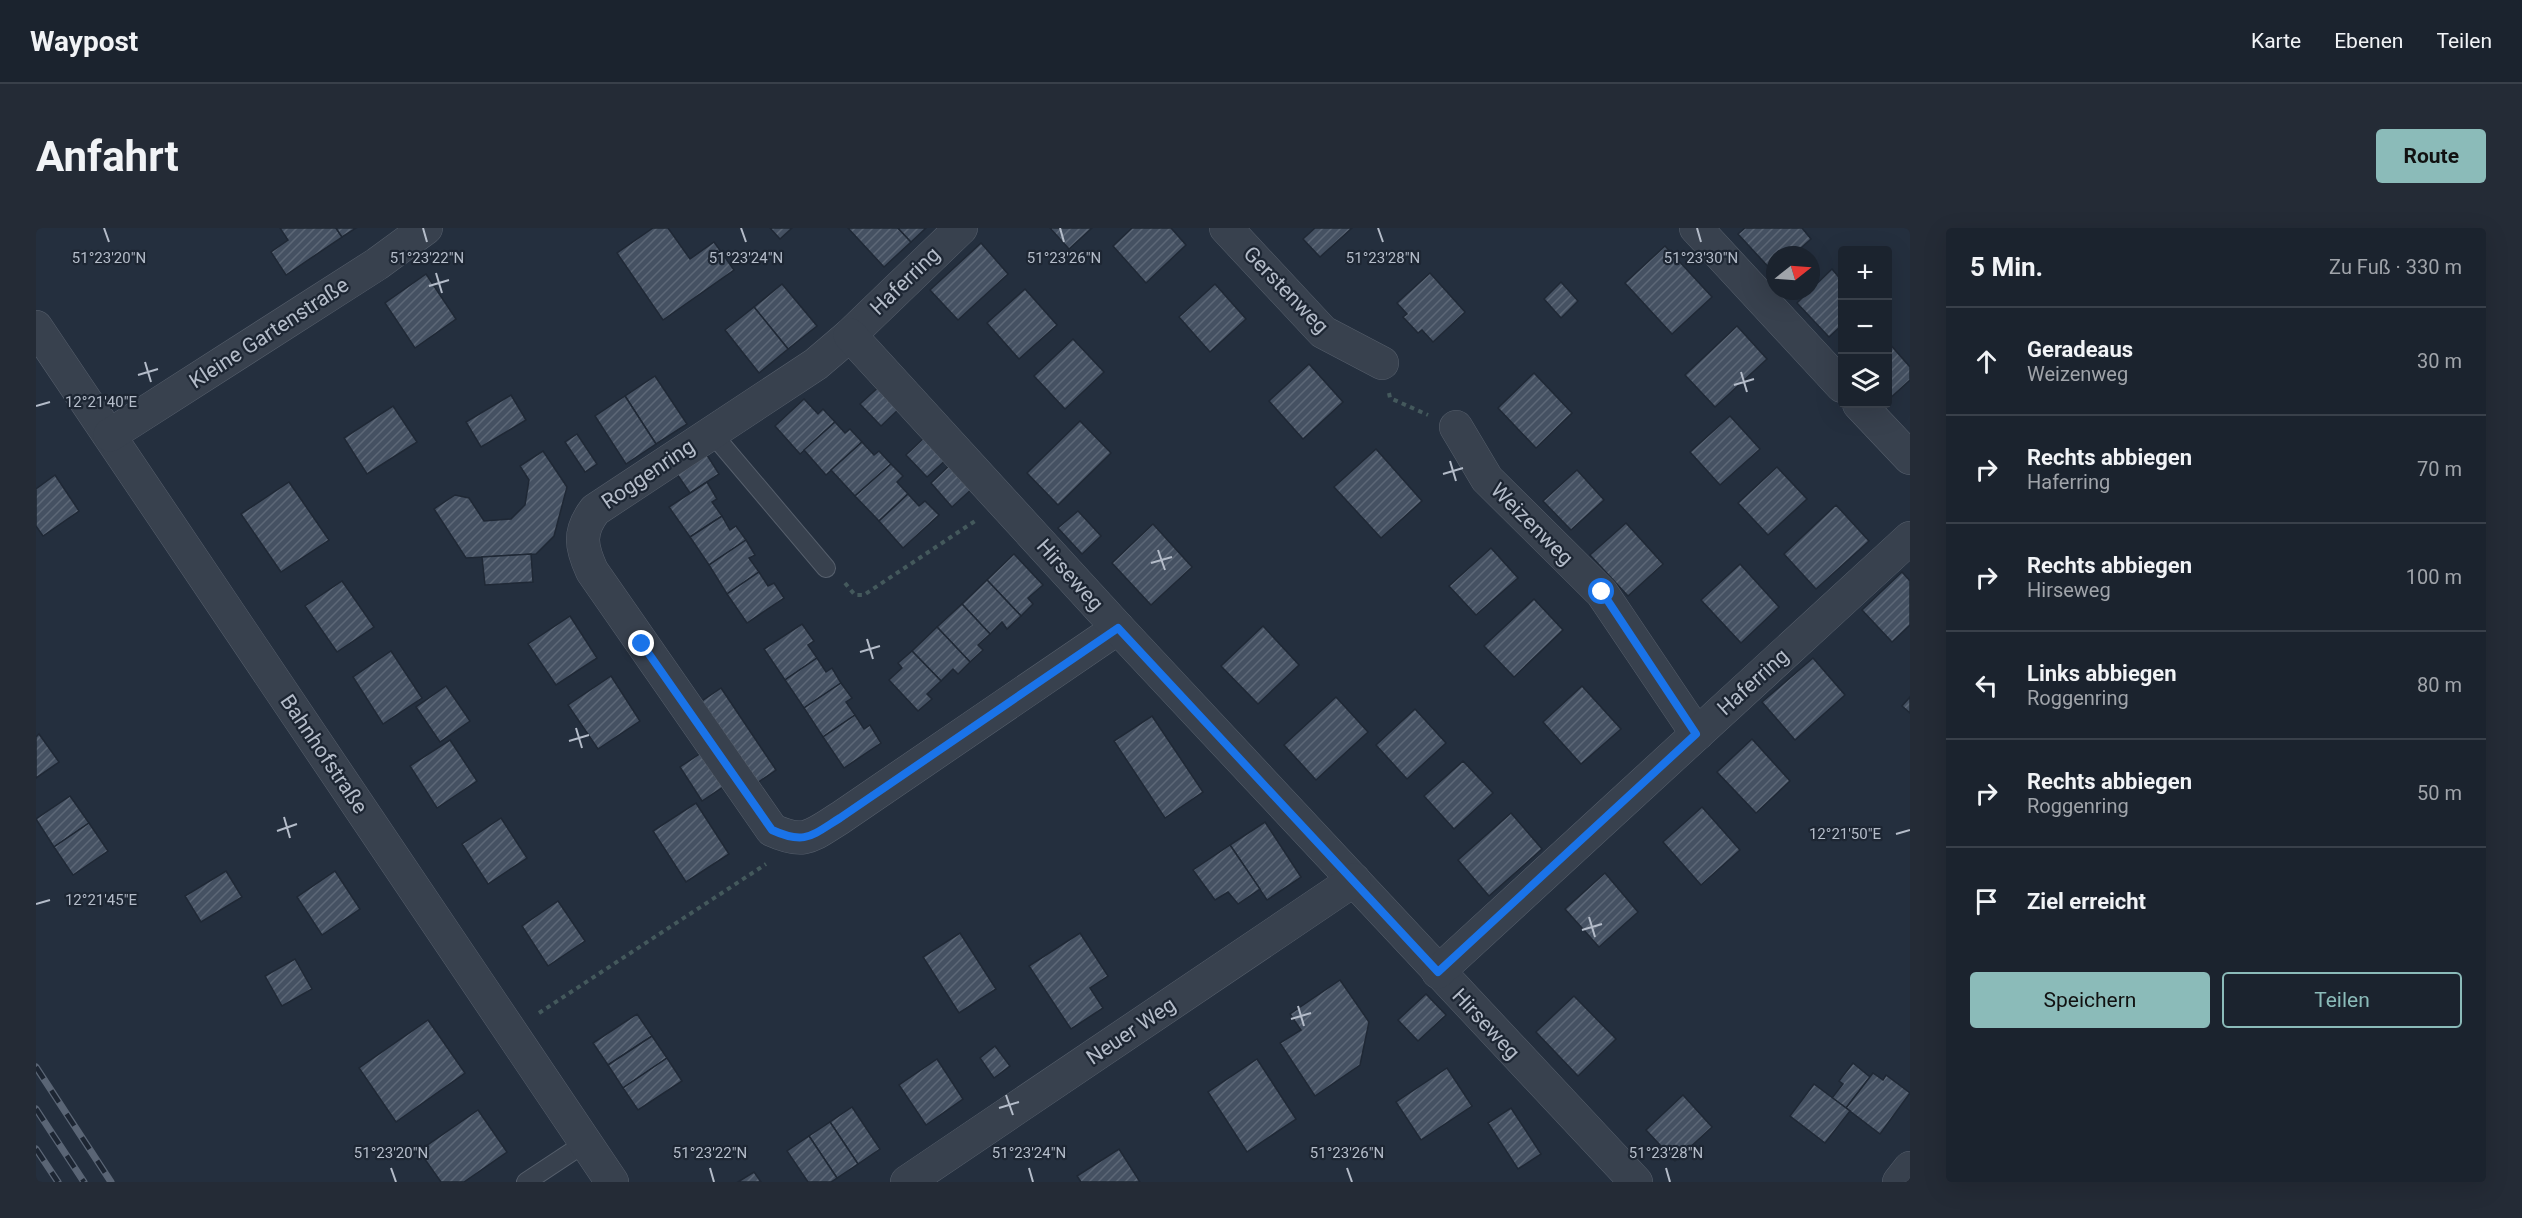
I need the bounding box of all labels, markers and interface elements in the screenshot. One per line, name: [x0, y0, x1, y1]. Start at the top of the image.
text: Waypost: [30, 25, 138, 58]
text: Karte: [2251, 29, 2301, 53]
text: Ebenen: [2334, 29, 2403, 53]
text: Teilen: [2436, 29, 2492, 53]
button: Route: [2376, 129, 2486, 183]
text: Anfahrt: [36, 132, 179, 181]
street label: Gerstenweg: [1239, 241, 1333, 339]
street label: Haferring: [865, 242, 945, 320]
north arrow: [1766, 246, 1820, 300]
map controls: [1838, 246, 1892, 408]
button: +: [1838, 246, 1892, 300]
text: 51°23'20"N: [72, 249, 146, 267]
text: 51°23'22"N: [390, 249, 464, 267]
text: 51°23'24"N: [709, 249, 783, 267]
text: 51°23'26"N: [1027, 249, 1101, 267]
text: 51°23'28"N: [1346, 249, 1420, 267]
text: 51°23'30"N: [1664, 249, 1738, 267]
text: 5 Min.: [1970, 252, 2043, 282]
text: Zu Fuß · 330 m: [2329, 255, 2462, 279]
street label: Kleine Gartenstraße: [185, 273, 353, 393]
button: −: [1838, 300, 1892, 354]
text: Geradeaus: [2027, 337, 2133, 362]
icon: ahead: [1970, 345, 2003, 378]
text: 30 m: [2417, 349, 2462, 373]
button: layers: [1838, 354, 1892, 408]
text: Weizenweg: [2027, 362, 2128, 386]
text: 12°21'40"E: [65, 393, 138, 411]
street label: Roggenring: [597, 434, 699, 514]
text: Rechts abbiegen: [2027, 445, 2192, 470]
icon: right: [1970, 453, 2003, 486]
text: 70 m: [2417, 457, 2462, 481]
text: Haferring: [2027, 470, 2110, 494]
street label: Weizenweg: [1486, 478, 1578, 570]
street label: Hirseweg: [1032, 534, 1108, 616]
text: Rechts abbiegen: [2027, 553, 2192, 578]
icon: right: [1970, 561, 2003, 594]
text: 100 m: [2406, 565, 2462, 589]
route start: [1588, 578, 1614, 604]
text: Hirseweg: [2027, 578, 2111, 602]
route end: [628, 630, 654, 656]
street label: Haferring: [1713, 644, 1793, 720]
text: Links abbiegen: [2027, 661, 2177, 686]
icon: left: [1970, 669, 2003, 702]
text: 80 m: [2417, 673, 2462, 697]
text: Roggenring: [2027, 686, 2129, 710]
street label: Bahnhofstraße: [275, 690, 373, 818]
text: Rechts abbiegen: [2027, 769, 2192, 794]
icon: right: [1970, 777, 2003, 810]
text: 50 m: [2417, 781, 2462, 805]
text: Roggenring: [2027, 794, 2129, 818]
text: 12°21'50"E: [1809, 825, 1882, 843]
icon: arrive: [1970, 885, 2003, 918]
text: Ziel erreicht: [2027, 889, 2146, 914]
text: 12°21'45"E: [65, 891, 138, 909]
button: Speichern: [1970, 972, 2210, 1028]
button: Teilen: [2222, 972, 2462, 1028]
street label: Hirseweg: [1447, 984, 1525, 1064]
street label: Neuer Weg: [1082, 992, 1180, 1070]
text: 51°23'20"N: [354, 1144, 428, 1162]
text: 51°23'22"N: [673, 1144, 747, 1162]
text: 51°23'24"N: [992, 1144, 1066, 1162]
text: 51°23'26"N: [1310, 1144, 1384, 1162]
text: 51°23'28"N: [1629, 1144, 1703, 1162]

